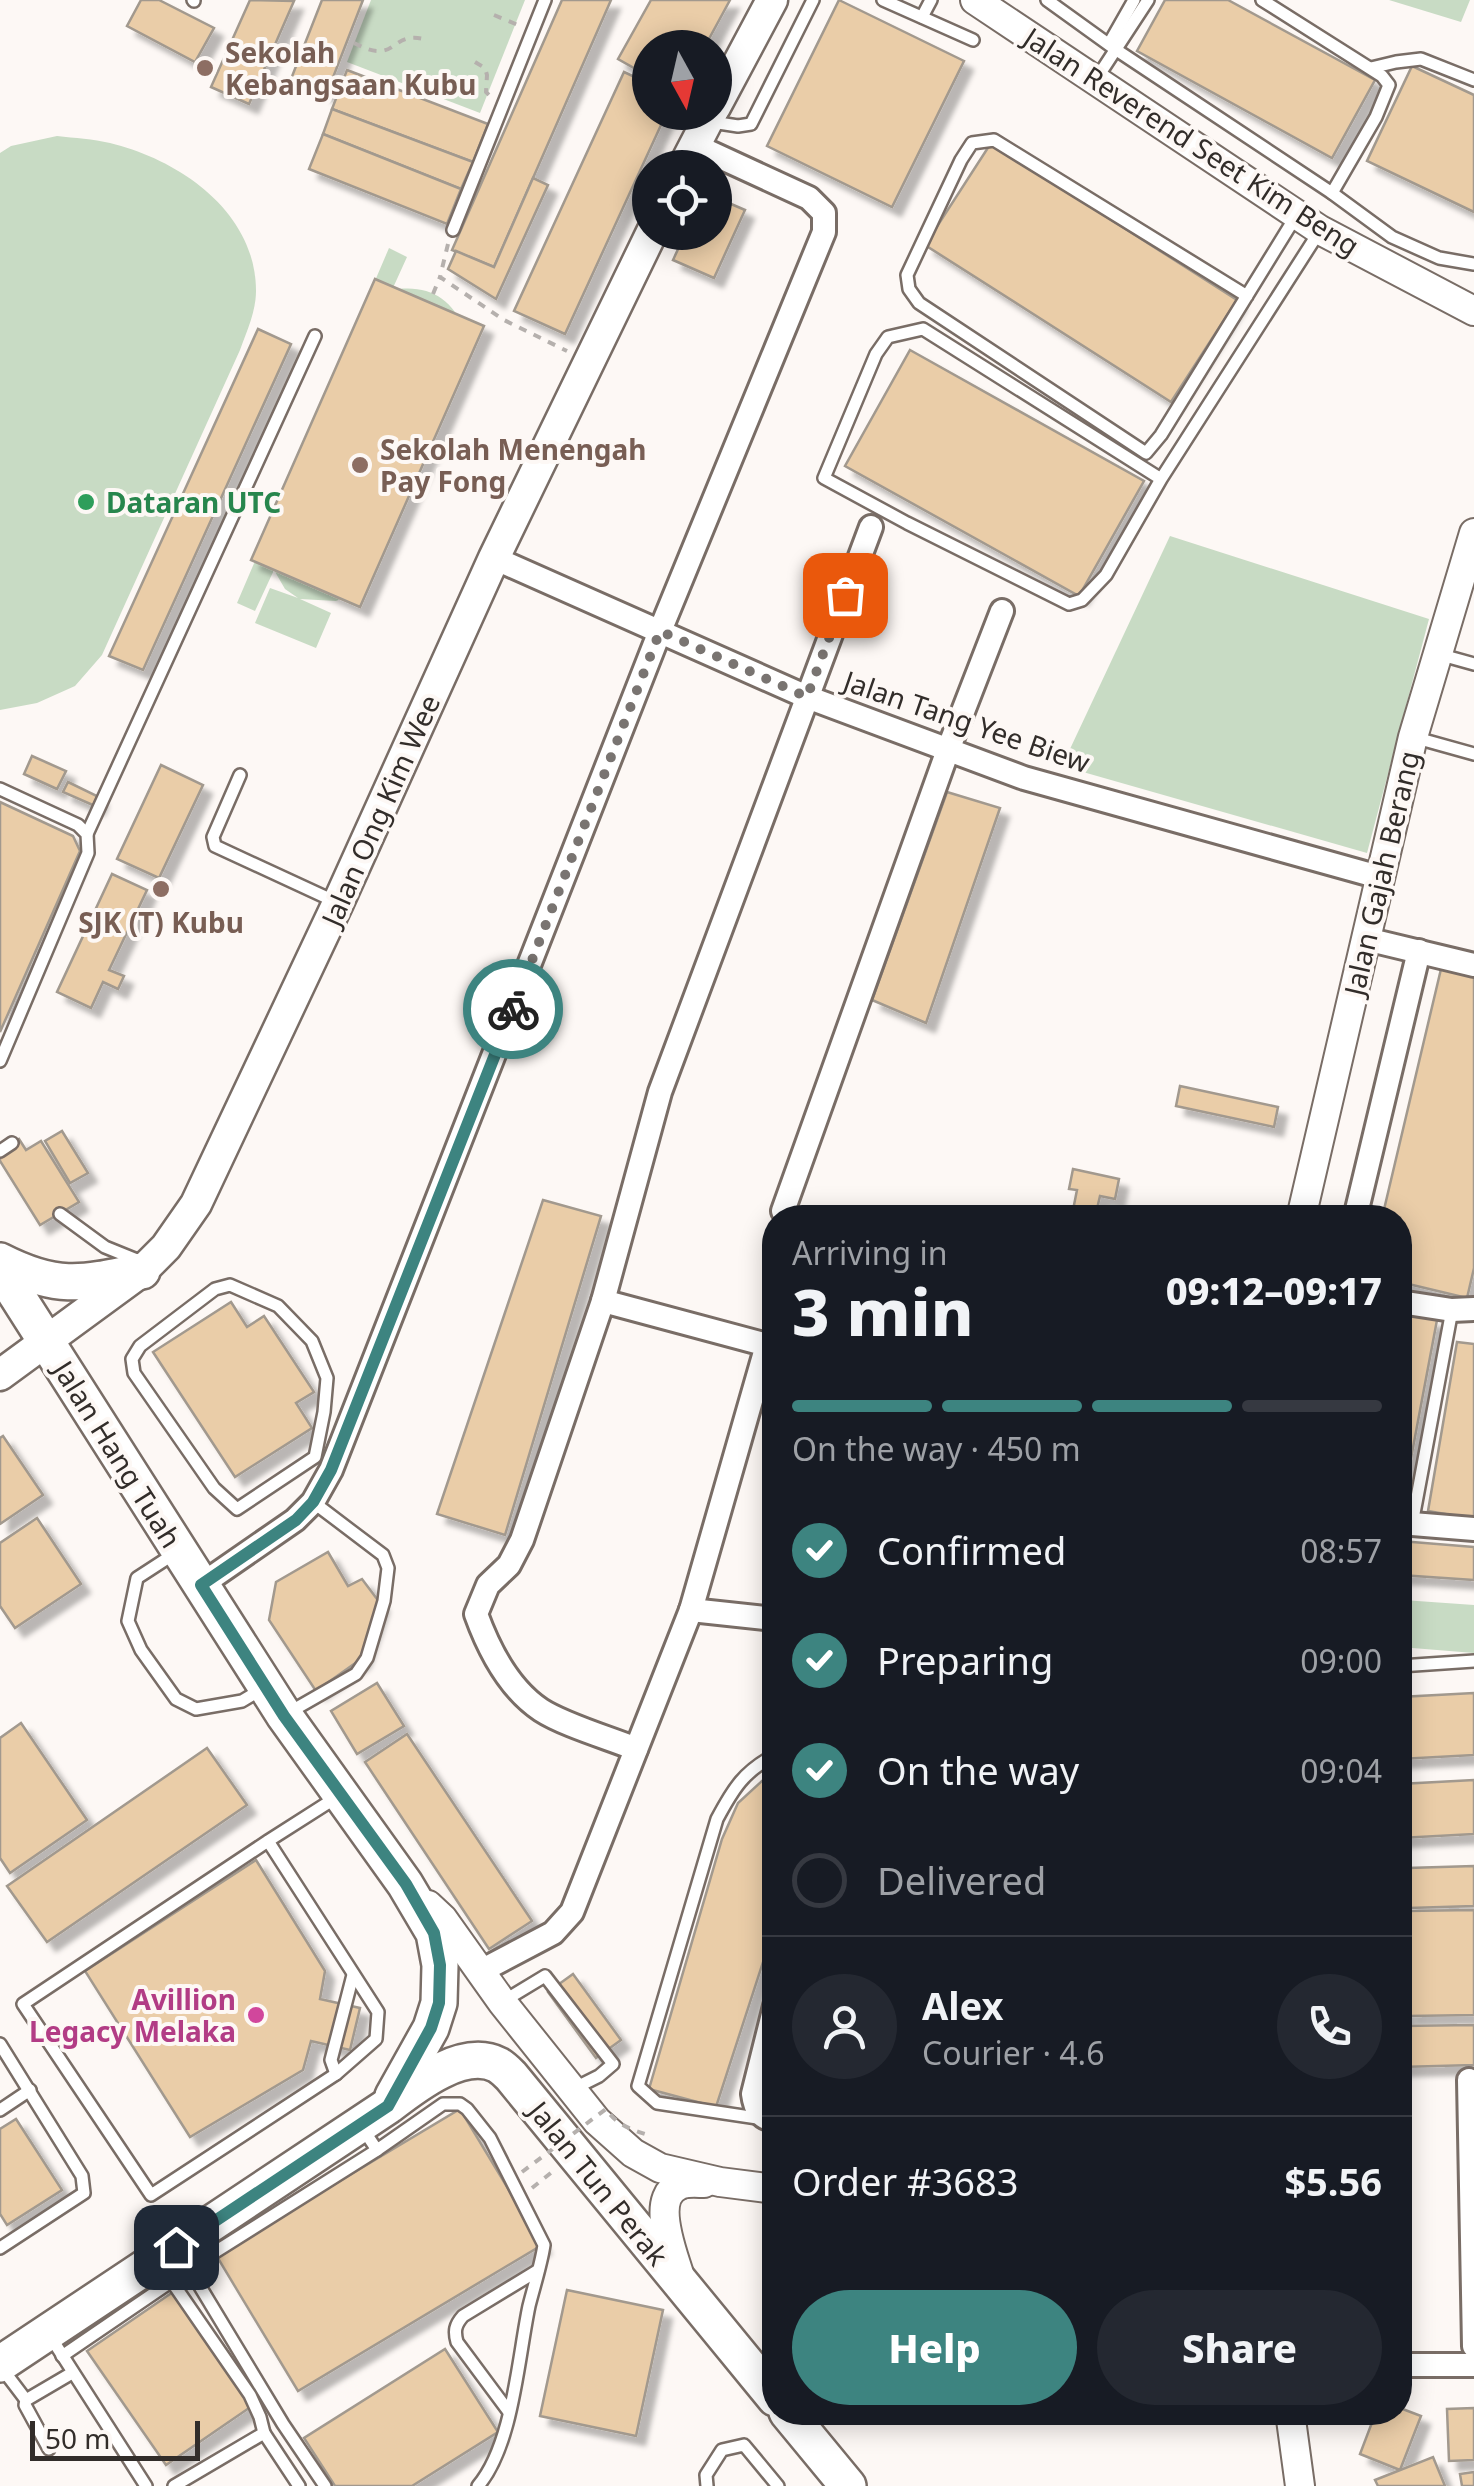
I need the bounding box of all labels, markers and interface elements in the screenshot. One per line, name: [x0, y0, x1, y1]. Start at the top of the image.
street label: Jalan Reverend Seet Kim Beng: [1014, 16, 1367, 264]
north arrow: [632, 30, 732, 130]
map controls: [632, 30, 732, 250]
place label: Sekolah Kebangsaan Kubu: [225, 33, 476, 103]
marker: Sekolah Kebangsaan Kubu: [194, 57, 216, 79]
button: locate: [632, 150, 732, 250]
place label: Sekolah Menengah Pay Fong: [380, 430, 647, 500]
marker: Sekolah Menengah Pay Fong: [349, 454, 371, 476]
place label: Dataran UTC: [106, 483, 281, 521]
marker: Dataran UTC: [75, 491, 97, 513]
pin: [803, 553, 888, 638]
icon: bag: [818, 568, 873, 623]
street label: Jalan Tang Yee Biew: [836, 660, 1095, 781]
street label: Jalan Ong Kim Wee: [311, 688, 448, 934]
street label: Jalan Gajah Berang: [1334, 747, 1428, 1002]
marker: SJK (T) Kubu: [150, 878, 172, 900]
place label: SJK (T) Kubu: [78, 903, 244, 941]
courier: [463, 959, 563, 1059]
icon: bike: [486, 982, 541, 1037]
text: Arriving in: [792, 1231, 947, 1274]
text: 09:12–09:17: [1166, 1264, 1382, 1316]
text: 3 min: [792, 1267, 974, 1355]
street label: Jalan Hang Tuah: [44, 1351, 191, 1555]
text: On the way · 450 m: [792, 1427, 1081, 1470]
icon: check: [792, 1523, 847, 1578]
text: Confirmed: [877, 1524, 1066, 1576]
text: 08:57: [1300, 1529, 1382, 1572]
icon: check: [792, 1633, 847, 1688]
text: Preparing: [877, 1634, 1053, 1686]
text: 09:00: [1300, 1639, 1382, 1682]
icon: check: [792, 1743, 847, 1798]
text: On the way: [877, 1744, 1079, 1796]
text: 09:04: [1300, 1749, 1382, 1792]
text: Delivered: [877, 1854, 1046, 1906]
button: person: [792, 1974, 897, 2079]
button: phone: [1277, 1974, 1382, 2079]
text: Alex: [922, 1979, 1004, 2031]
place label: Avillion Legacy Melaka: [29, 1980, 236, 2050]
marker: Avillion Legacy Melaka: [245, 2004, 267, 2026]
text: Courier · 4.6: [922, 2031, 1105, 2074]
street label: Jalan Tun Perak: [519, 2090, 677, 2273]
text: Order #3683: [792, 2155, 1018, 2207]
text: $5.56: [1284, 2155, 1382, 2207]
pin: [134, 2205, 219, 2290]
icon: home: [149, 2220, 204, 2275]
button: Help: [792, 2290, 1077, 2405]
button: Share: [1097, 2290, 1382, 2405]
scale bar: [30, 2416, 200, 2460]
text: 50 m: [45, 2419, 111, 2457]

